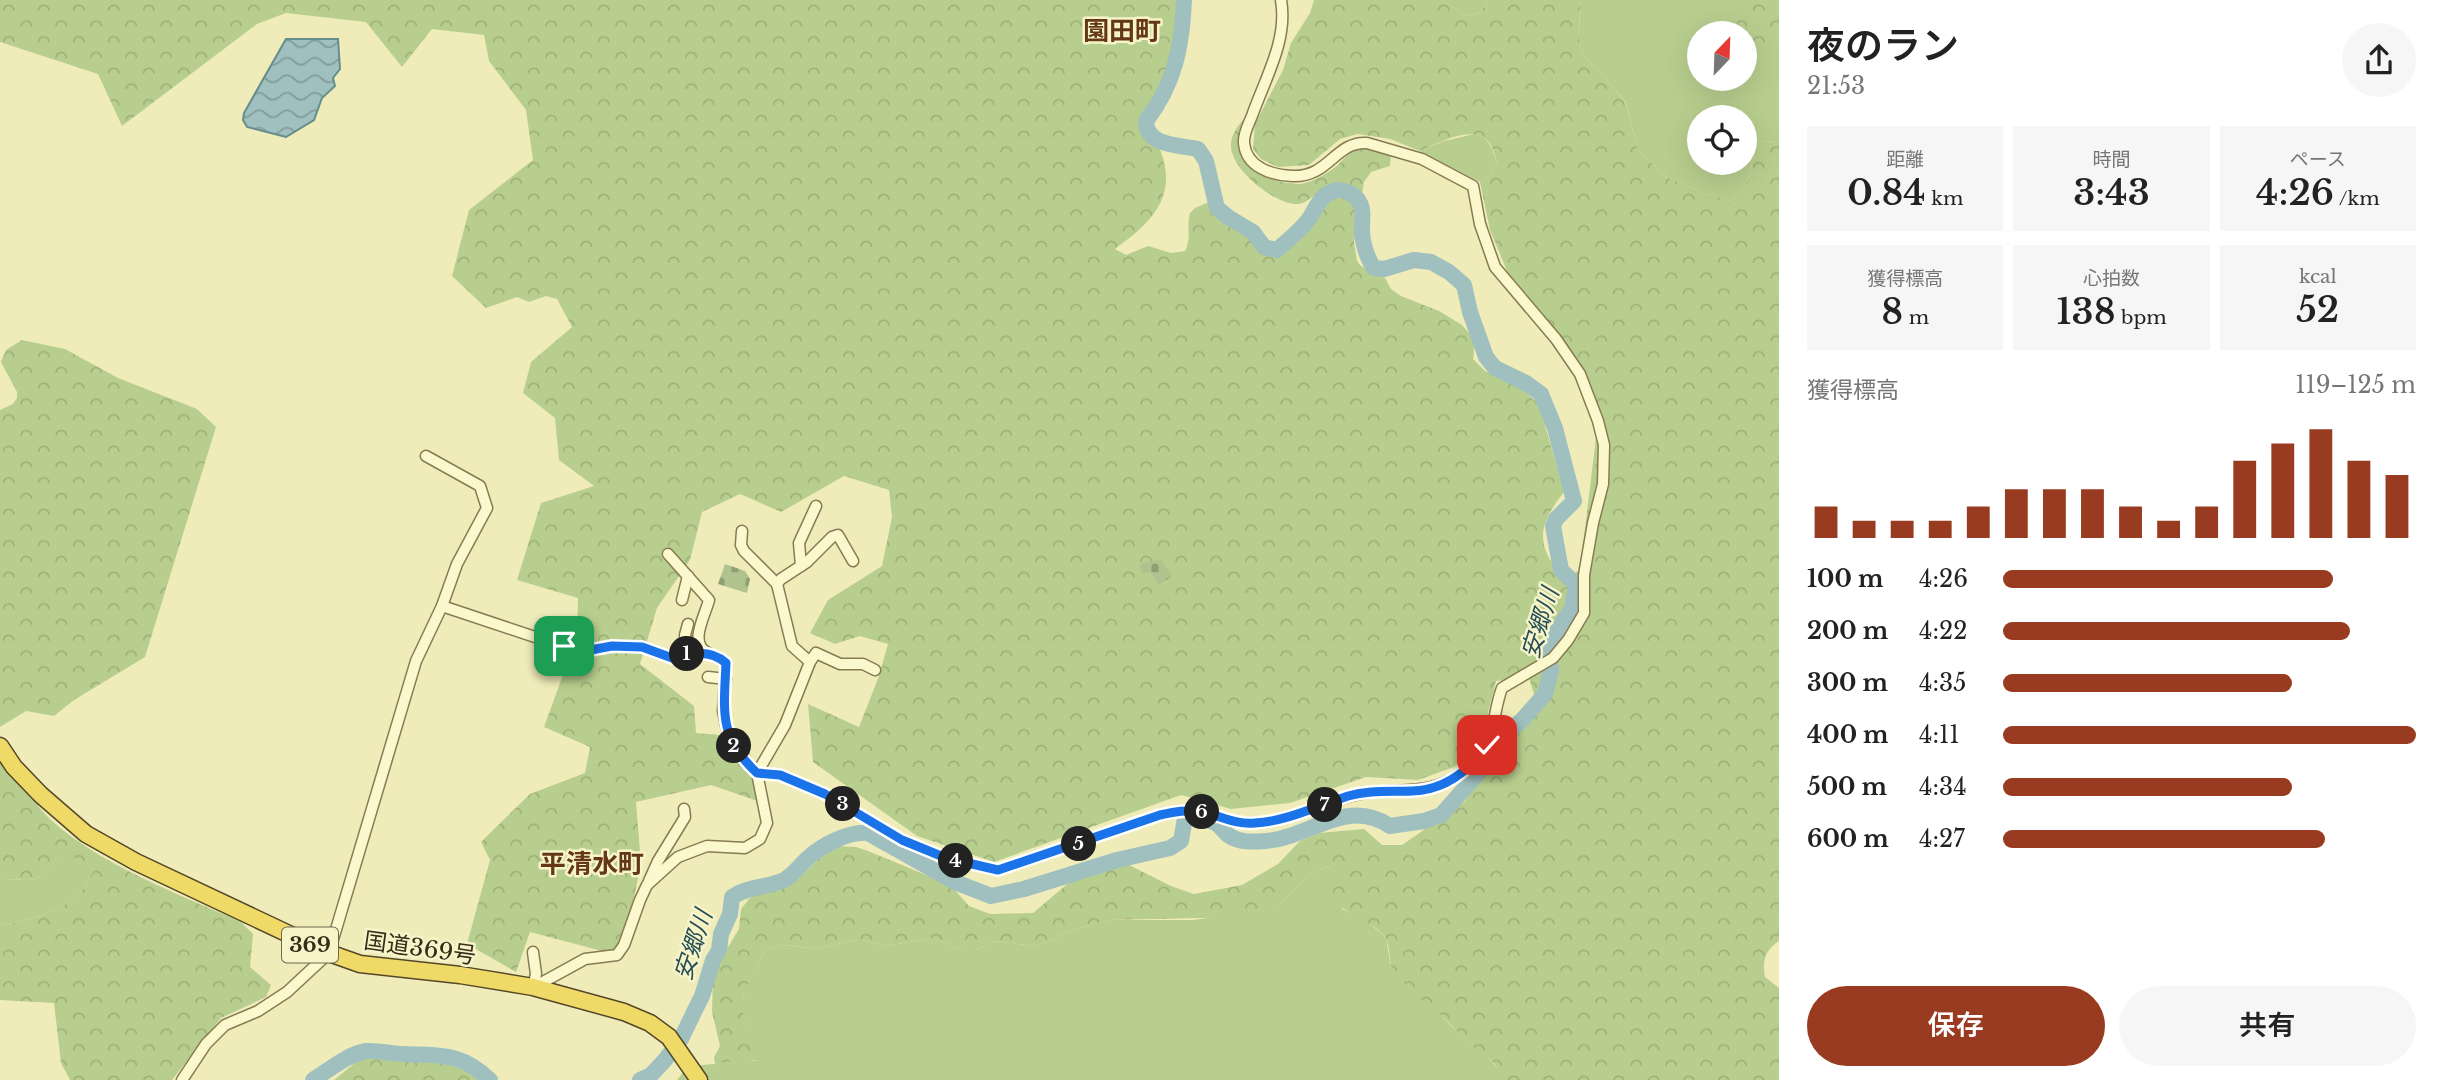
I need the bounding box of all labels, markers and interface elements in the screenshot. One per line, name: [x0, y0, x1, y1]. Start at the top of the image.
district label: 園田町: [1083, 15, 1161, 47]
north arrow: [1687, 21, 1757, 91]
map controls: [1687, 21, 1757, 175]
text: 夜のラン: [1807, 22, 1959, 69]
button: share: [2342, 23, 2416, 97]
text: 21:53: [1807, 72, 1865, 100]
button: locate: [1687, 105, 1757, 175]
text: 距離: [1886, 148, 1924, 171]
text: 時間: [2092, 148, 2131, 171]
text: ペース: [2290, 148, 2346, 171]
text: 0.84: [1847, 171, 1926, 214]
text: 3:43: [2073, 171, 2150, 214]
text: 4:26: [2256, 171, 2334, 214]
text: km: [1926, 187, 1963, 210]
text: /km: [2334, 187, 2380, 210]
text: kcal: [2299, 265, 2337, 288]
text: 獲得標高: [1867, 267, 1943, 290]
text: 心拍数: [2083, 267, 2140, 290]
text: 52: [2296, 288, 2339, 331]
text: 8: [1881, 290, 1903, 333]
text: 138: [2056, 290, 2116, 333]
text: m: [1903, 306, 1929, 329]
text: bpm: [2116, 306, 2167, 329]
text: 119–125 m: [2295, 371, 2416, 399]
text: 獲得標高: [1807, 376, 1899, 404]
text: 100 m: [1807, 565, 1883, 593]
text: 4:26: [1919, 565, 1968, 593]
water label: 安郷川: [1516, 581, 1565, 662]
pin: [534, 616, 594, 676]
text: 200 m: [1807, 617, 1888, 645]
text: 4:22: [1919, 617, 1967, 645]
icon: arrive: [545, 627, 583, 665]
pin: 1: [670, 636, 704, 672]
text: 1: [682, 642, 691, 665]
text: 300 m: [1807, 669, 1888, 697]
text: 4:35: [1919, 669, 1966, 697]
pin: [1457, 715, 1517, 775]
text: 400 m: [1807, 721, 1889, 749]
text: 4:11: [1919, 721, 1960, 749]
icon: check: [1468, 726, 1506, 764]
pin: 2: [716, 728, 752, 764]
text: 2: [727, 734, 740, 757]
text: 500 m: [1807, 773, 1887, 801]
text: 4:34: [1919, 773, 1967, 801]
pin: 3: [826, 786, 860, 822]
pin: 7: [1308, 788, 1342, 822]
text: 3: [836, 792, 849, 815]
text: 7: [1320, 793, 1329, 816]
pin: 6: [1184, 794, 1220, 830]
text: 6: [1195, 800, 1208, 823]
text: 600 m: [1807, 825, 1889, 853]
text: 4:27: [1919, 825, 1965, 853]
pin: 5: [1062, 826, 1096, 862]
text: 5: [1073, 832, 1084, 855]
pin: 4: [939, 844, 974, 878]
district label: 平清水町: [540, 848, 644, 880]
text: 4: [949, 849, 962, 872]
water label: 安郷川: [668, 903, 719, 984]
street label: 国道369号: [362, 926, 478, 970]
road number: 369: [282, 928, 338, 962]
button: 保存: [1807, 986, 2105, 1066]
button: 共有: [2119, 986, 2416, 1066]

